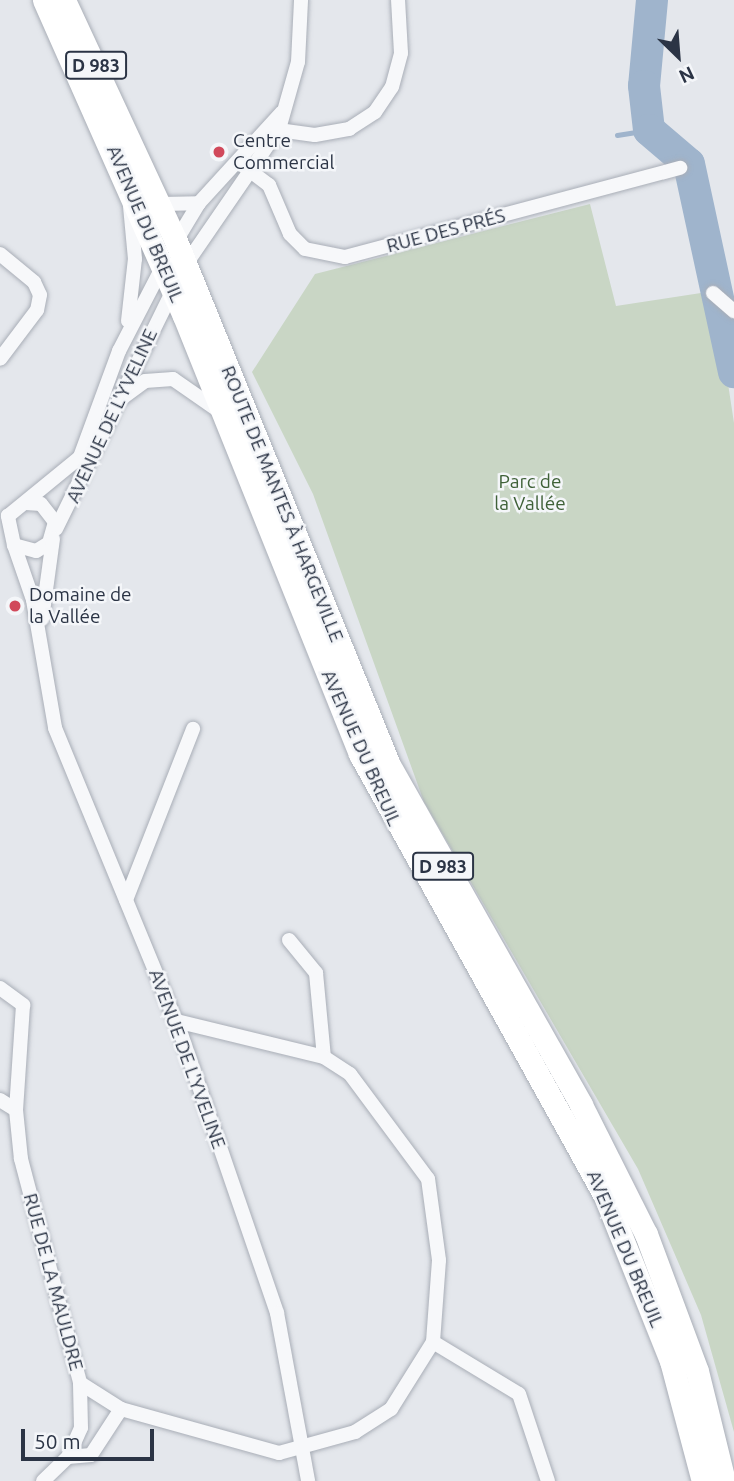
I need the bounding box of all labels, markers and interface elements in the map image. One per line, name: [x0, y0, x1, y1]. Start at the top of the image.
north arrow: [643, 21, 713, 91]
road number: D 983: [64, 51, 128, 80]
text: N: [676, 62, 698, 88]
place label: Centre Commercial: [233, 130, 334, 174]
street label: AVENUE DU BREUIL: [102, 142, 188, 306]
marker: Centre Commercial: [211, 144, 227, 160]
street label: RUE DES PRÉS: [384, 204, 508, 258]
street label: AVENUE DE L'YVELINE: [62, 325, 162, 507]
street label: ROUTE DE MANTES À HARGEVILLE: [216, 363, 348, 645]
park label: Parc de la Vallée: [494, 471, 566, 515]
place label: Domaine de la Vallée: [29, 584, 132, 628]
marker: Domaine de la Vallée: [7, 598, 23, 614]
street label: AVENUE DU BREUIL: [316, 666, 406, 830]
road number: D 983: [412, 852, 474, 880]
street label: AVENUE DE L'YVELINE: [144, 966, 230, 1152]
street label: AVENUE DU BREUIL: [582, 1167, 668, 1331]
street label: RUE DE LA MAULDRE: [18, 1191, 88, 1373]
scale bar: [24, 1414, 158, 1458]
text: 50 m: [34, 1429, 81, 1453]

